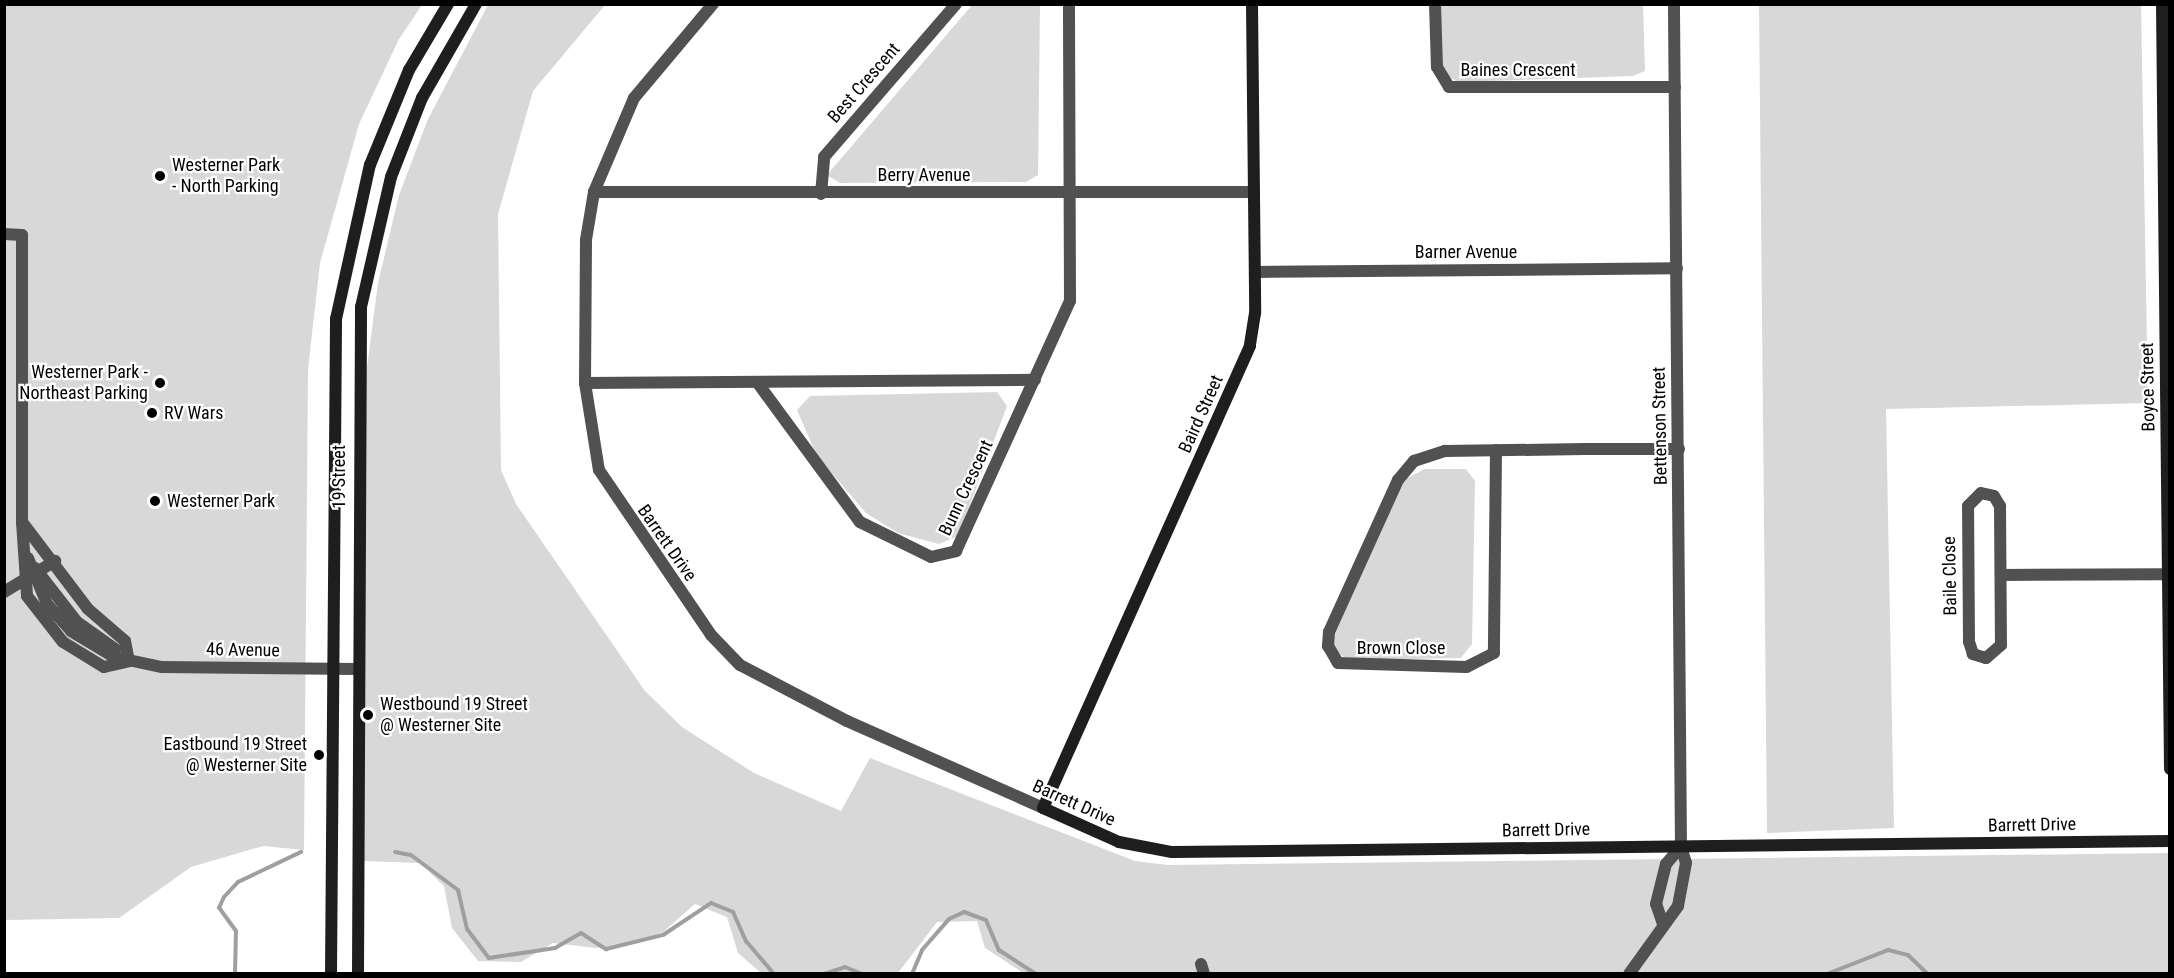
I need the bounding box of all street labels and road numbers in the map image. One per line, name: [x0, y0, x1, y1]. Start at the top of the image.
street label: Best Crescent: [823, 39, 905, 127]
street label: Baines Crescent: [1460, 59, 1576, 81]
street label: Berry Avenue: [878, 164, 970, 186]
street label: Barner Avenue: [1415, 241, 1517, 263]
street label: Boyce Street: [2136, 342, 2160, 432]
street label: Bettenson Street: [1648, 367, 1672, 485]
street label: Baird Street: [1174, 372, 1228, 456]
street label: Bunn Crescent: [934, 437, 998, 539]
street label: 19 Street: [328, 445, 350, 509]
street label: Barrett Drive: [633, 501, 701, 585]
street label: Baile Close: [1939, 536, 1961, 616]
street label: Brown Close: [1357, 637, 1445, 659]
street label: 46 Avenue: [206, 639, 280, 661]
street label: Barrett Drive: [1029, 775, 1119, 831]
street label: Barrett Drive: [1988, 813, 2076, 837]
street label: Barrett Drive: [1502, 818, 1590, 842]

